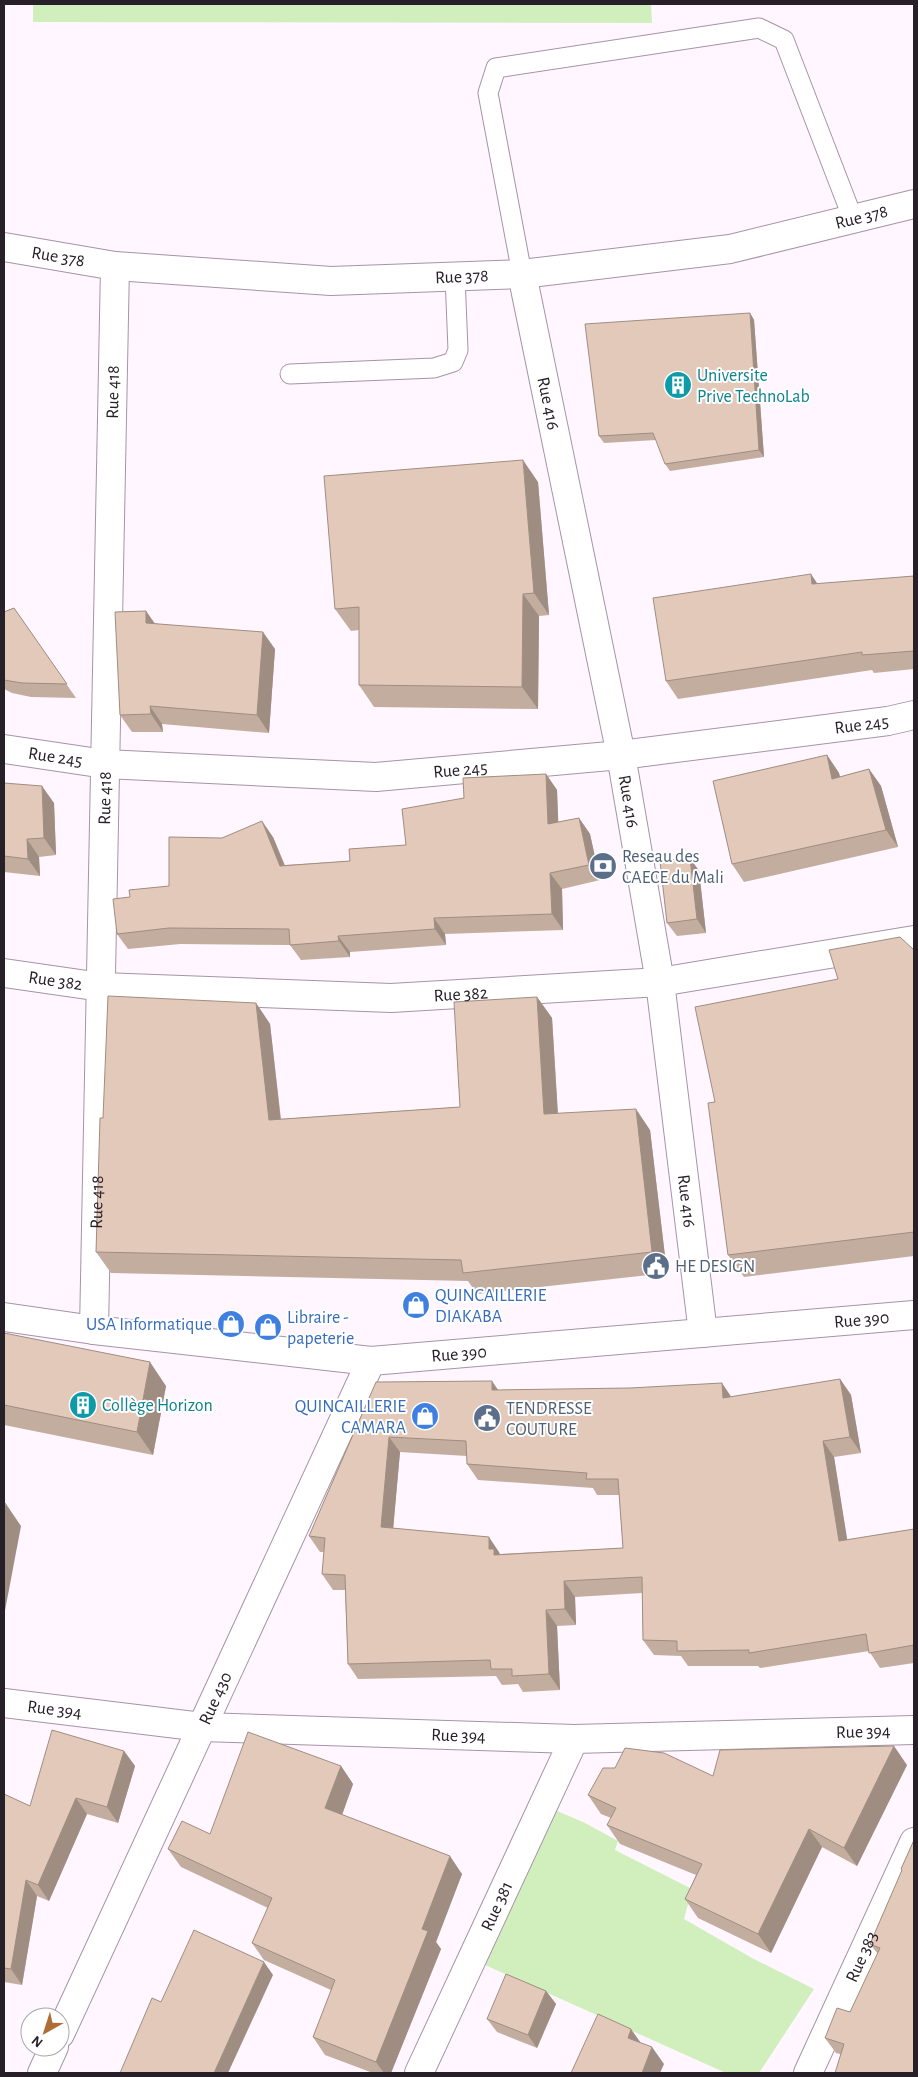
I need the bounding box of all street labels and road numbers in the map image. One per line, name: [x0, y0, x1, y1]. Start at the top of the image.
street label: Rue 378: [833, 203, 890, 233]
street label: Rue 378: [30, 244, 86, 271]
street label: Rue 378: [435, 267, 489, 287]
street label: Rue 418: [104, 365, 123, 419]
street label: Rue 416: [533, 375, 562, 431]
street label: Rue 245: [834, 713, 890, 738]
street label: Rue 245: [27, 745, 84, 771]
street label: Rue 245: [432, 759, 488, 782]
street label: Rue 418: [96, 771, 115, 825]
street label: Rue 416: [615, 774, 641, 829]
street label: Rue 382: [27, 969, 83, 994]
street label: Rue 382: [433, 984, 488, 1005]
street label: Rue 416: [674, 1173, 698, 1229]
street label: Rue 418: [88, 1175, 107, 1229]
street label: Rue 390: [833, 1309, 890, 1332]
street label: Rue 390: [431, 1343, 488, 1366]
street label: Rue 430: [196, 1669, 236, 1728]
street label: Rue 394: [26, 1698, 83, 1722]
street label: Rue 394: [836, 1723, 891, 1742]
street label: Rue 394: [431, 1726, 486, 1746]
street label: Rue 381: [478, 1879, 517, 1934]
street label: Rue 383: [843, 1929, 882, 1985]

